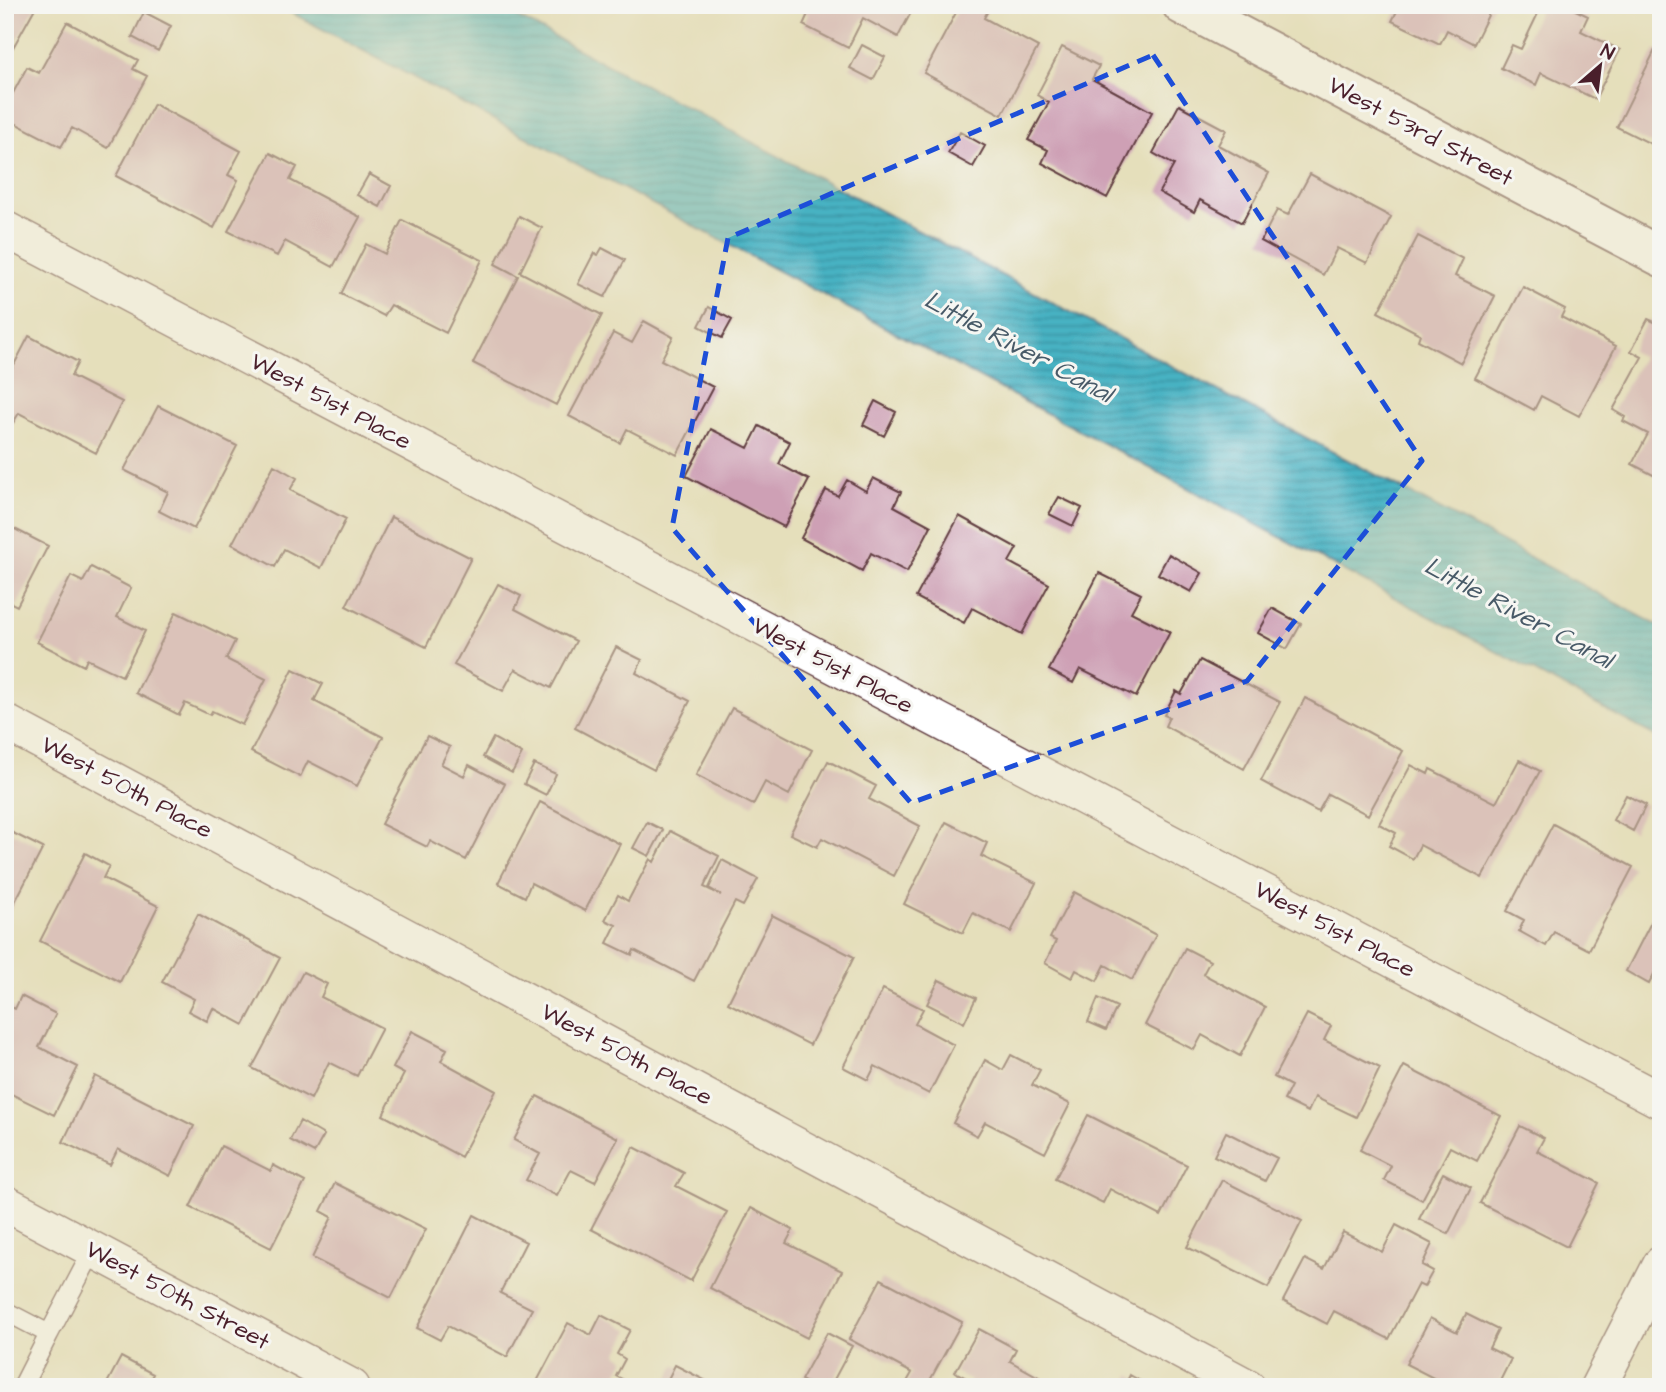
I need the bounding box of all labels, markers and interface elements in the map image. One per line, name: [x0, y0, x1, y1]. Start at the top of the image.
north arrow: [1564, 32, 1634, 102]
text: N: [1596, 38, 1619, 67]
street label: West 53rd Street: [1322, 69, 1519, 195]
water label: Little River Canal: [918, 282, 1121, 413]
street label: West 51st Place: [244, 345, 417, 459]
water label: Little River Canal: [1418, 548, 1621, 679]
street label: West 51st Place: [746, 609, 919, 723]
street label: West 50th Place: [35, 728, 218, 847]
street label: West 51st Place: [1248, 873, 1421, 987]
street label: West 50th Place: [535, 995, 718, 1114]
street label: West 50th Street: [79, 1233, 276, 1359]

